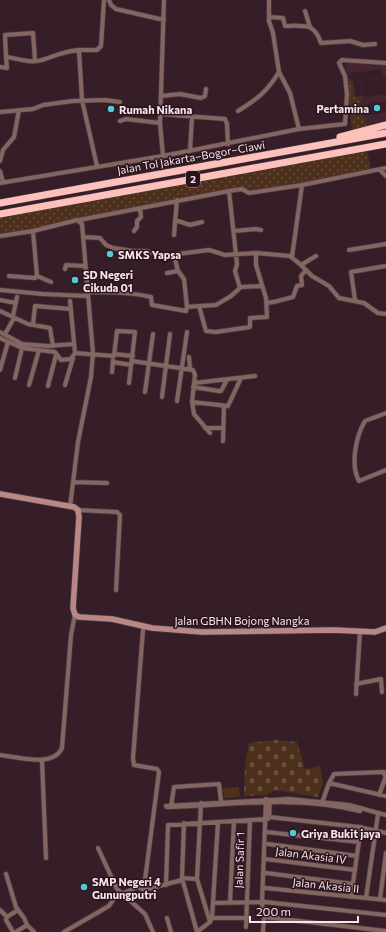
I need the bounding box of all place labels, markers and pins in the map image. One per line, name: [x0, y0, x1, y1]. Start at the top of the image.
place label: Pertamina: [316, 102, 369, 115]
place label: Rumah Nikana: [119, 103, 192, 116]
marker: Pertamina: [372, 103, 382, 113]
marker: Rumah Nikana: [106, 104, 116, 114]
place label: SMKS Yapsa: [118, 248, 181, 261]
marker: SMKS Yapsa: [105, 249, 115, 259]
place label: SD Negeri Cikuda 01: [83, 268, 133, 294]
marker: SD Negeri Cikuda 01: [70, 275, 80, 285]
place label: Griya Bukit jaya: [301, 827, 381, 840]
marker: Griya Bukit jaya: [288, 828, 298, 838]
place label: SMP Negeri 4 Gunungputri: [92, 875, 161, 901]
marker: SMP Negeri 4 Gunungputri: [79, 882, 89, 892]

